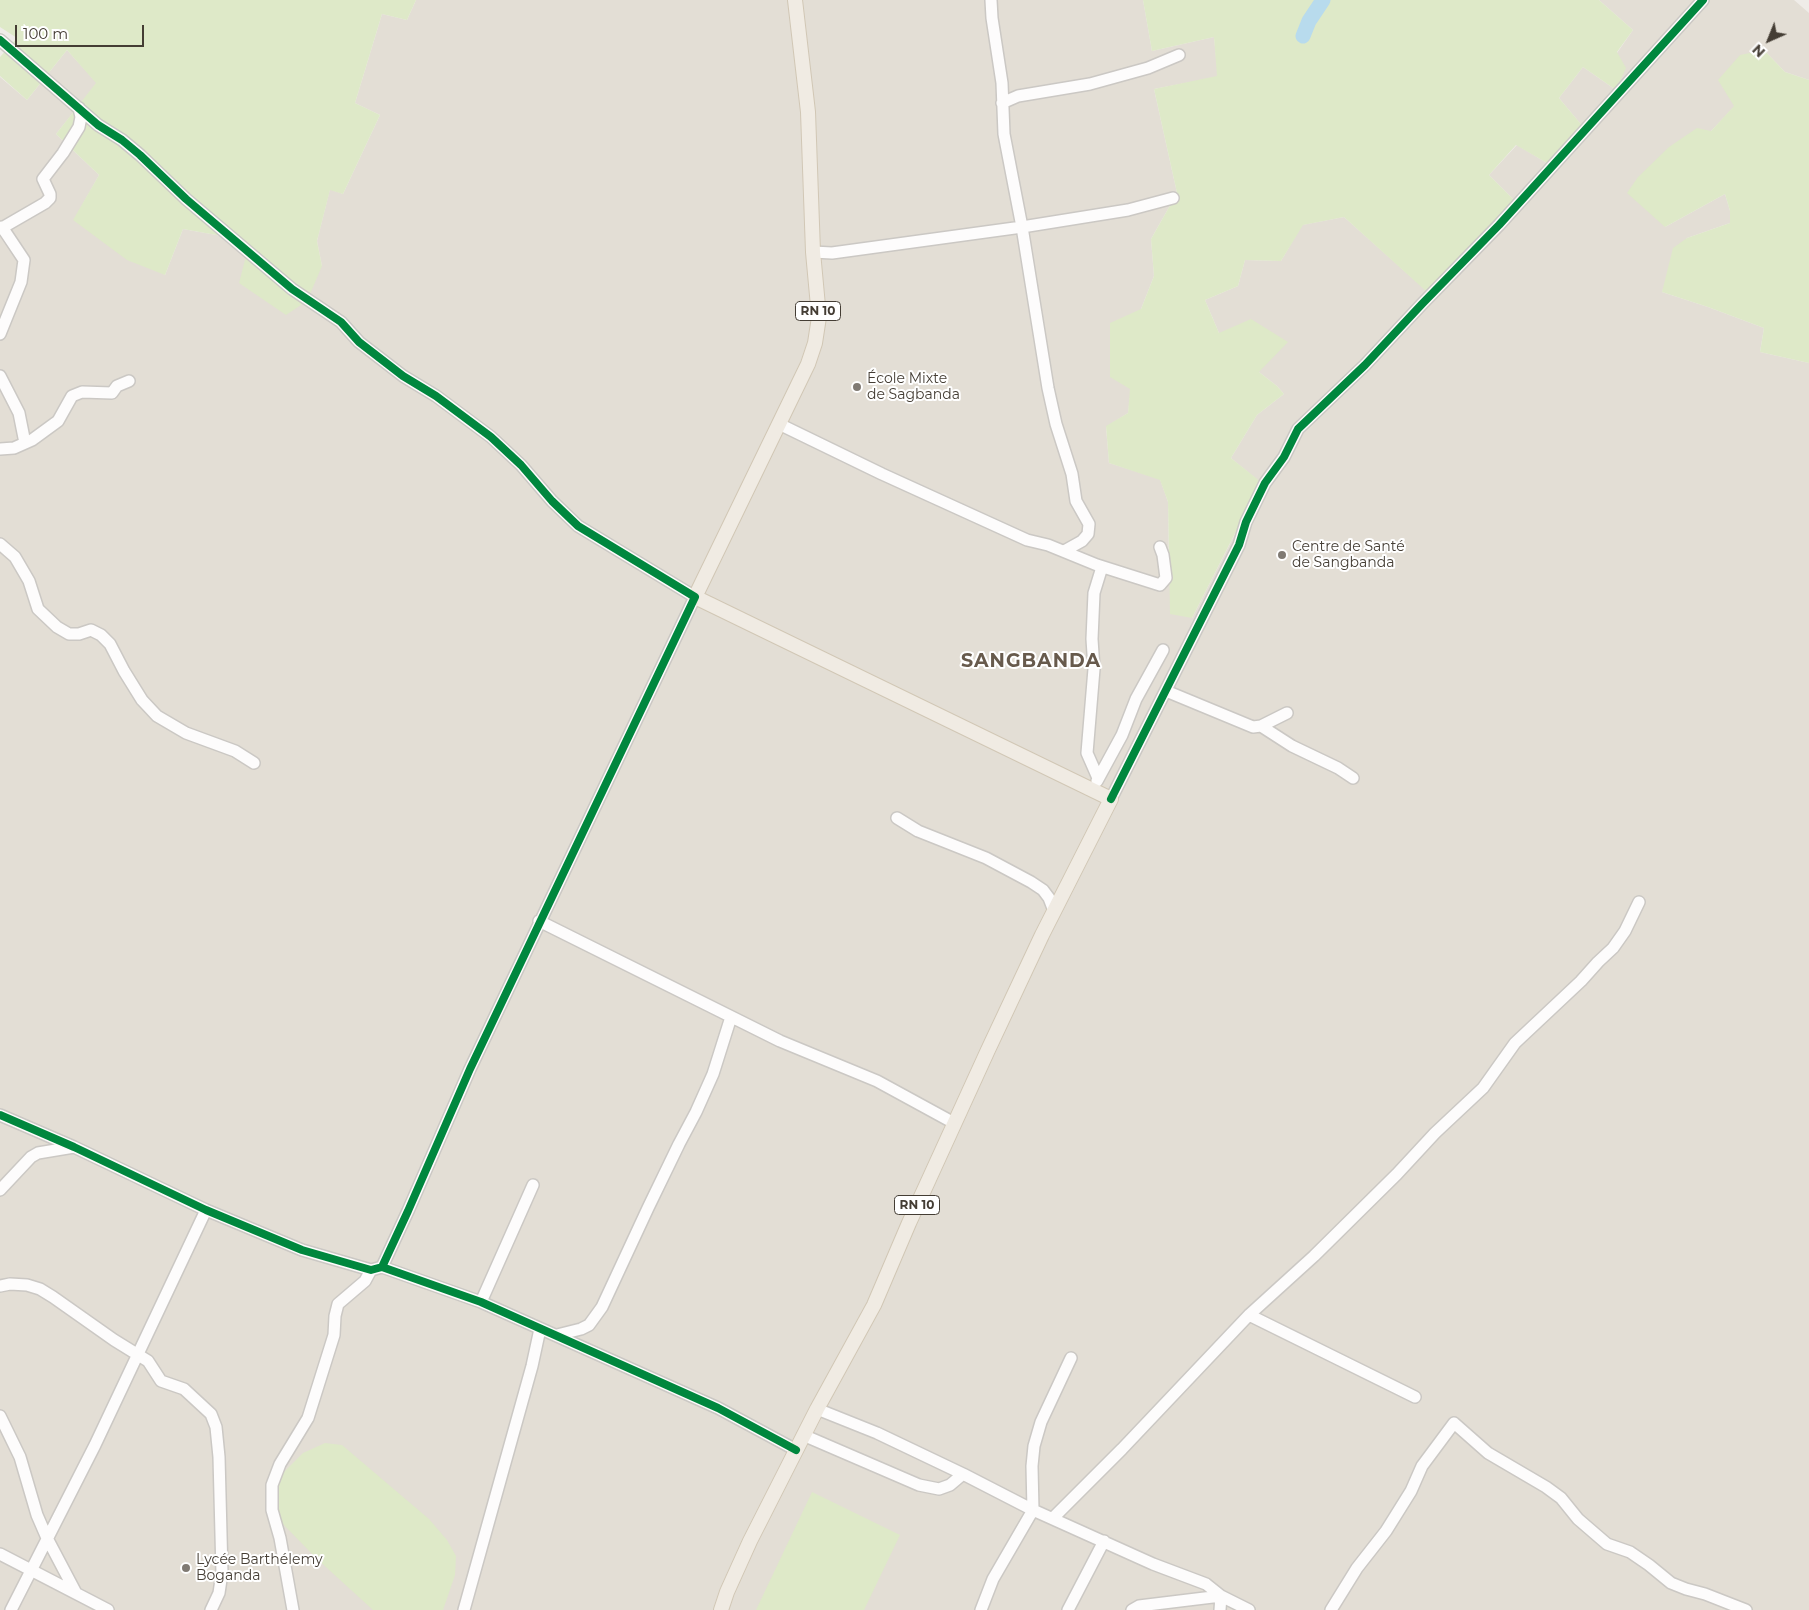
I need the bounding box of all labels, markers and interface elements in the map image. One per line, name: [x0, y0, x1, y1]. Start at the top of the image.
scale bar: [18, 15, 146, 47]
north arrow: [1744, 15, 1794, 65]
text: 100 m: [23, 24, 68, 43]
text: N: [1748, 40, 1769, 61]
road number: RN 10: [796, 302, 840, 321]
place label: École Mixte de Sagbanda: [867, 371, 960, 404]
marker: École Mixte de Sagbanda: [851, 381, 863, 393]
place label: Centre de Santé de Sangbanda: [1292, 539, 1405, 572]
marker: Centre de Santé de Sangbanda: [1276, 549, 1288, 561]
district label: SANGBANDA: [960, 650, 1102, 672]
road number: RN 10: [894, 1196, 940, 1214]
place label: Lycée Barthélemy Boganda: [196, 1552, 323, 1584]
marker: Lycée Barthélemy Boganda: [180, 1562, 192, 1574]

